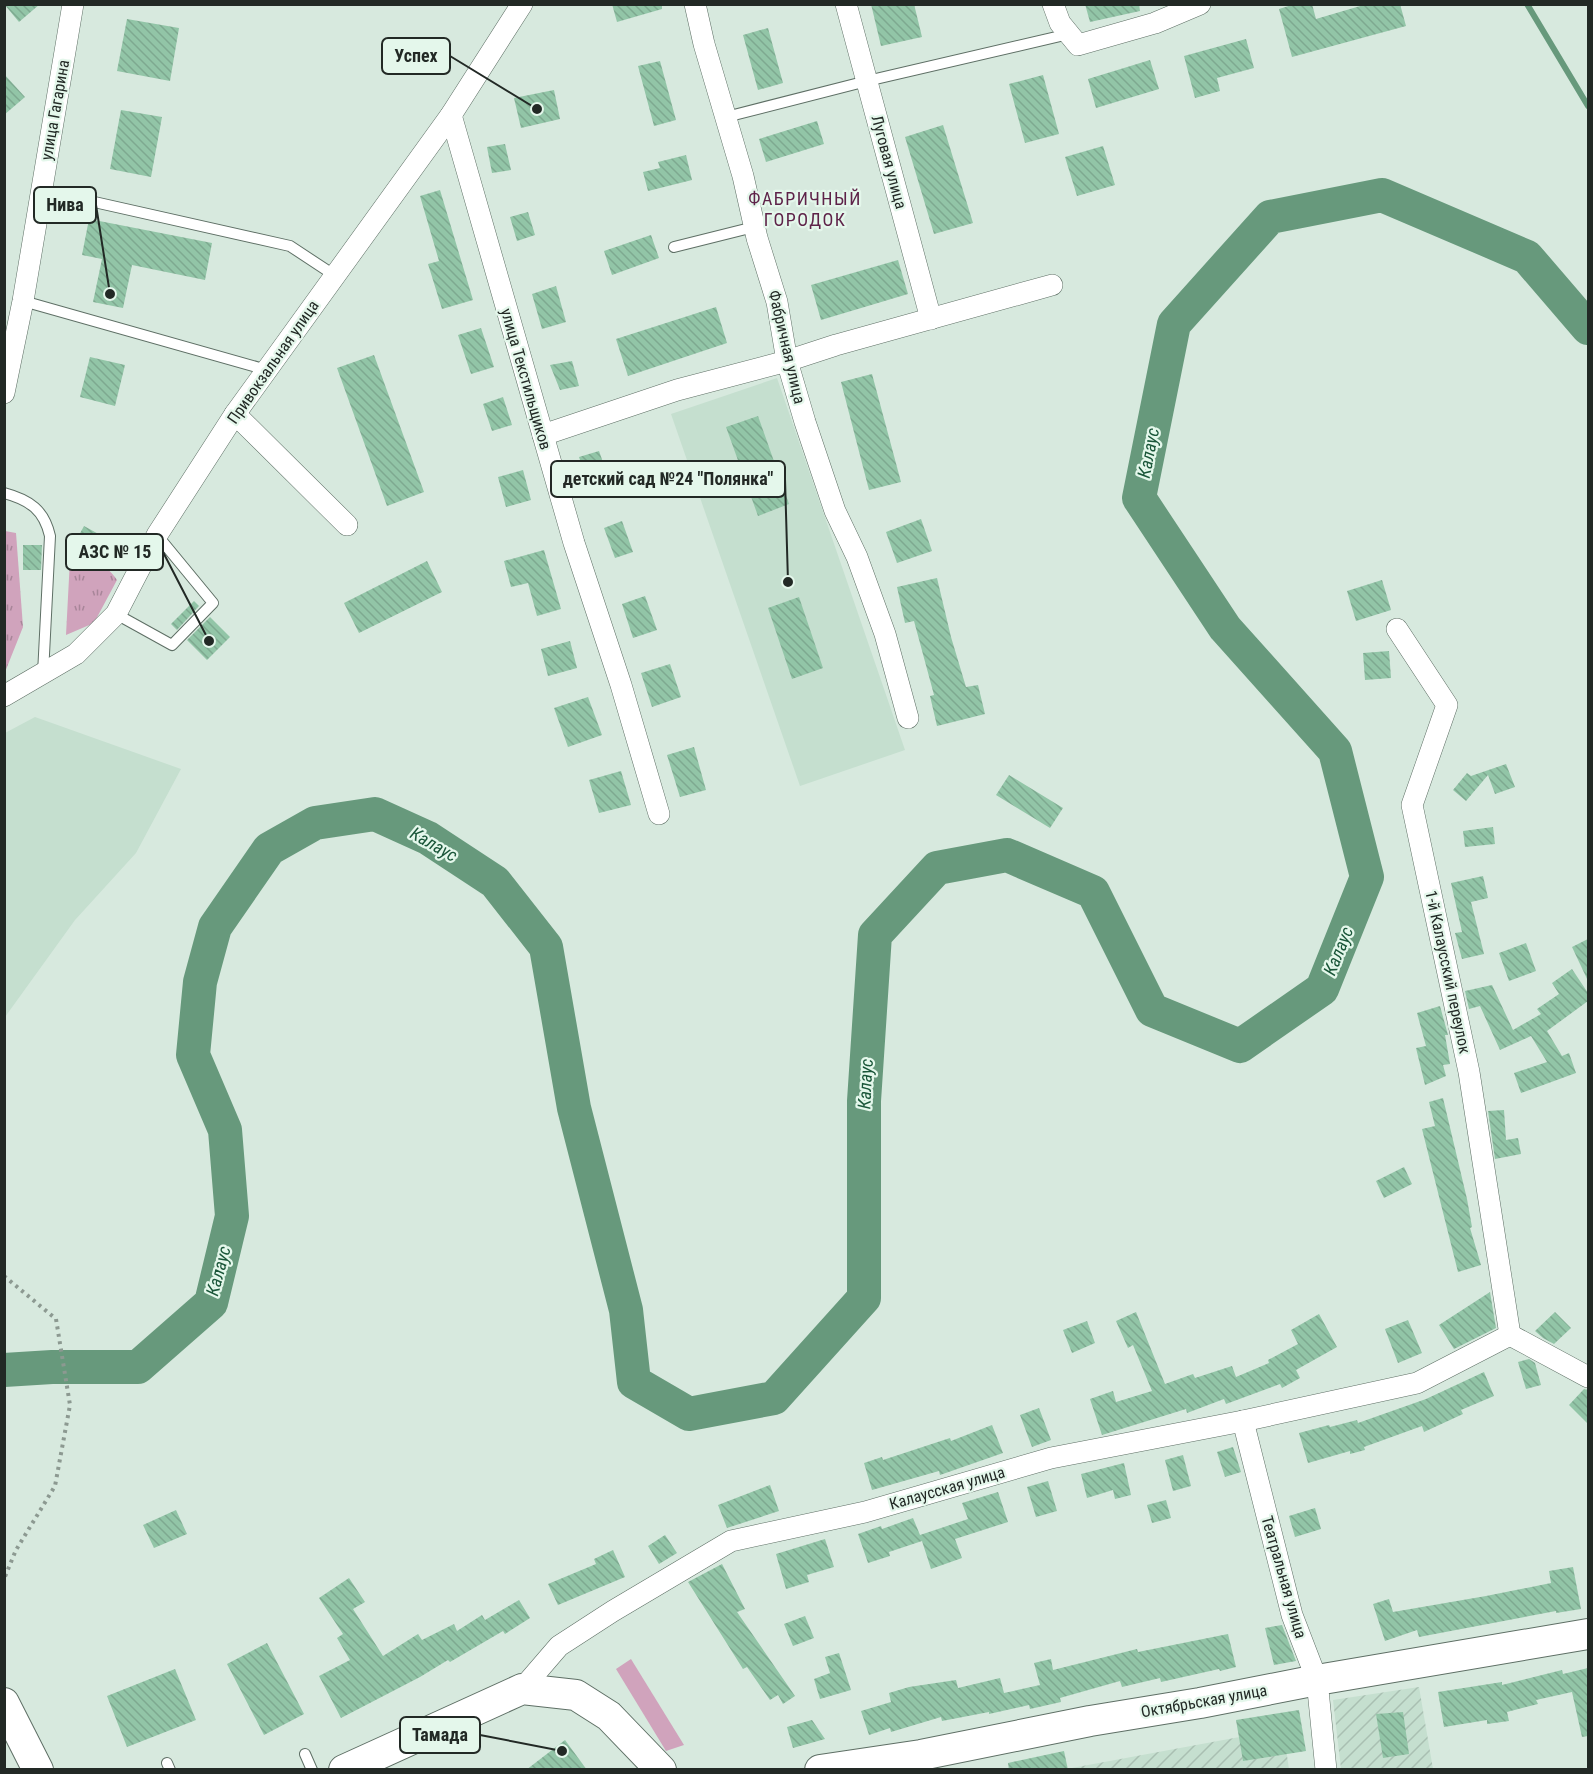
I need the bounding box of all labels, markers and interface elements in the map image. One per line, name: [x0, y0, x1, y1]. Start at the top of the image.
callout: Успех: [382, 38, 450, 74]
text: Успех: [394, 45, 438, 66]
street label: улица Гагарина: [37, 58, 73, 162]
street label: Луговая улица: [867, 113, 911, 211]
callout: Нива: [34, 187, 96, 223]
district label: ФАБРИЧНЫЙ ГОРОДОК: [748, 188, 862, 230]
text: Нива: [46, 194, 84, 215]
street label: Фабричная улица: [765, 288, 809, 406]
street label: Привокзальная улица: [223, 297, 323, 427]
street label: улица Текстильщиков: [497, 306, 555, 452]
water label: Калаус: [1133, 426, 1163, 480]
callout: детский сад №24 "Полянка": [551, 461, 785, 497]
text: детский сад №24 "Полянка": [563, 468, 774, 489]
callout: АЗС № 15: [66, 534, 163, 570]
text: АЗС № 15: [79, 541, 151, 562]
water label: Калаус: [407, 822, 461, 866]
street label: 1-й Калаусский переулок: [1421, 889, 1475, 1056]
water label: Калаус: [1319, 924, 1357, 978]
water label: Калаус: [853, 1058, 877, 1110]
water label: Калаус: [201, 1244, 235, 1298]
street label: Калаусская улица: [887, 1462, 1007, 1514]
street label: Театральная улица: [1257, 1513, 1311, 1641]
street label: Октябрьская улица: [1139, 1681, 1269, 1721]
callout: Тамада: [400, 1717, 480, 1753]
text: Тамада: [412, 1724, 468, 1745]

